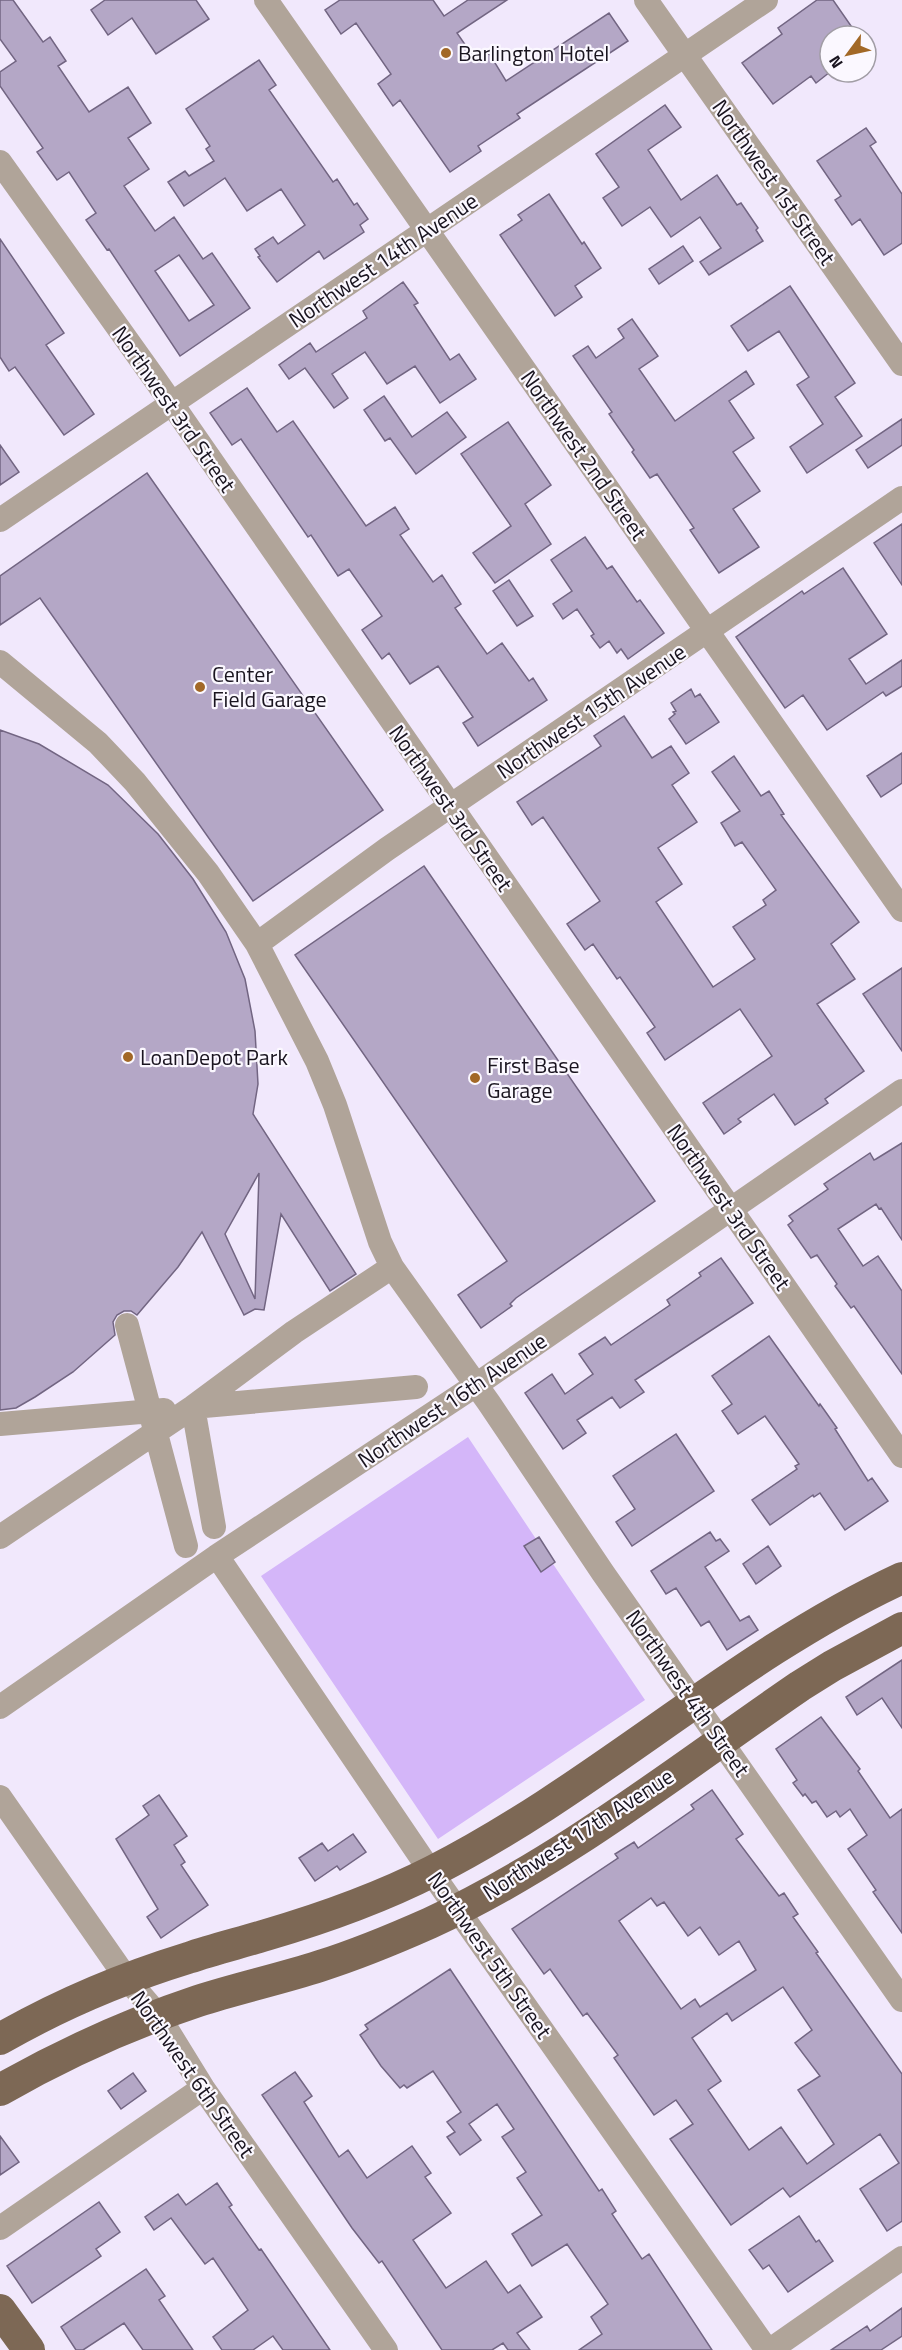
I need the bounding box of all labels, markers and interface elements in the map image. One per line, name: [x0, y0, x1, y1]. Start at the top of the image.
north arrow: [818, 24, 878, 84]
place label: Barlington Hotel: [458, 36, 609, 70]
marker: Barlington Hotel: [439, 46, 453, 60]
text: N: [822, 51, 849, 73]
street label: Northwest 1st Street: [704, 92, 844, 272]
street label: Northwest 14th Avenue: [282, 184, 484, 336]
street label: Northwest 3rd Street: [104, 319, 245, 500]
street label: Northwest 2nd Street: [512, 363, 656, 547]
street label: Northwest 15th Avenue: [490, 635, 692, 787]
place label: Center Field Garage: [212, 657, 327, 716]
marker: Center Field Garage: [193, 680, 207, 694]
street label: Northwest 3rd Street: [381, 718, 522, 899]
place label: LoanDepot Park: [140, 1040, 288, 1074]
place label: First Base Garage: [487, 1048, 580, 1107]
marker: LoanDepot Park: [121, 1050, 135, 1064]
marker: First Base Garage: [468, 1071, 482, 1085]
street label: Northwest 3rd Street: [659, 1117, 800, 1298]
street label: Northwest 16th Avenue: [351, 1324, 553, 1476]
street label: Northwest 4th Street: [617, 1602, 759, 1784]
street label: Northwest 17th Avenue: [476, 1759, 680, 1909]
street label: Northwest 5th Street: [419, 1864, 561, 2046]
street label: Northwest 6th Street: [122, 1983, 264, 2165]

